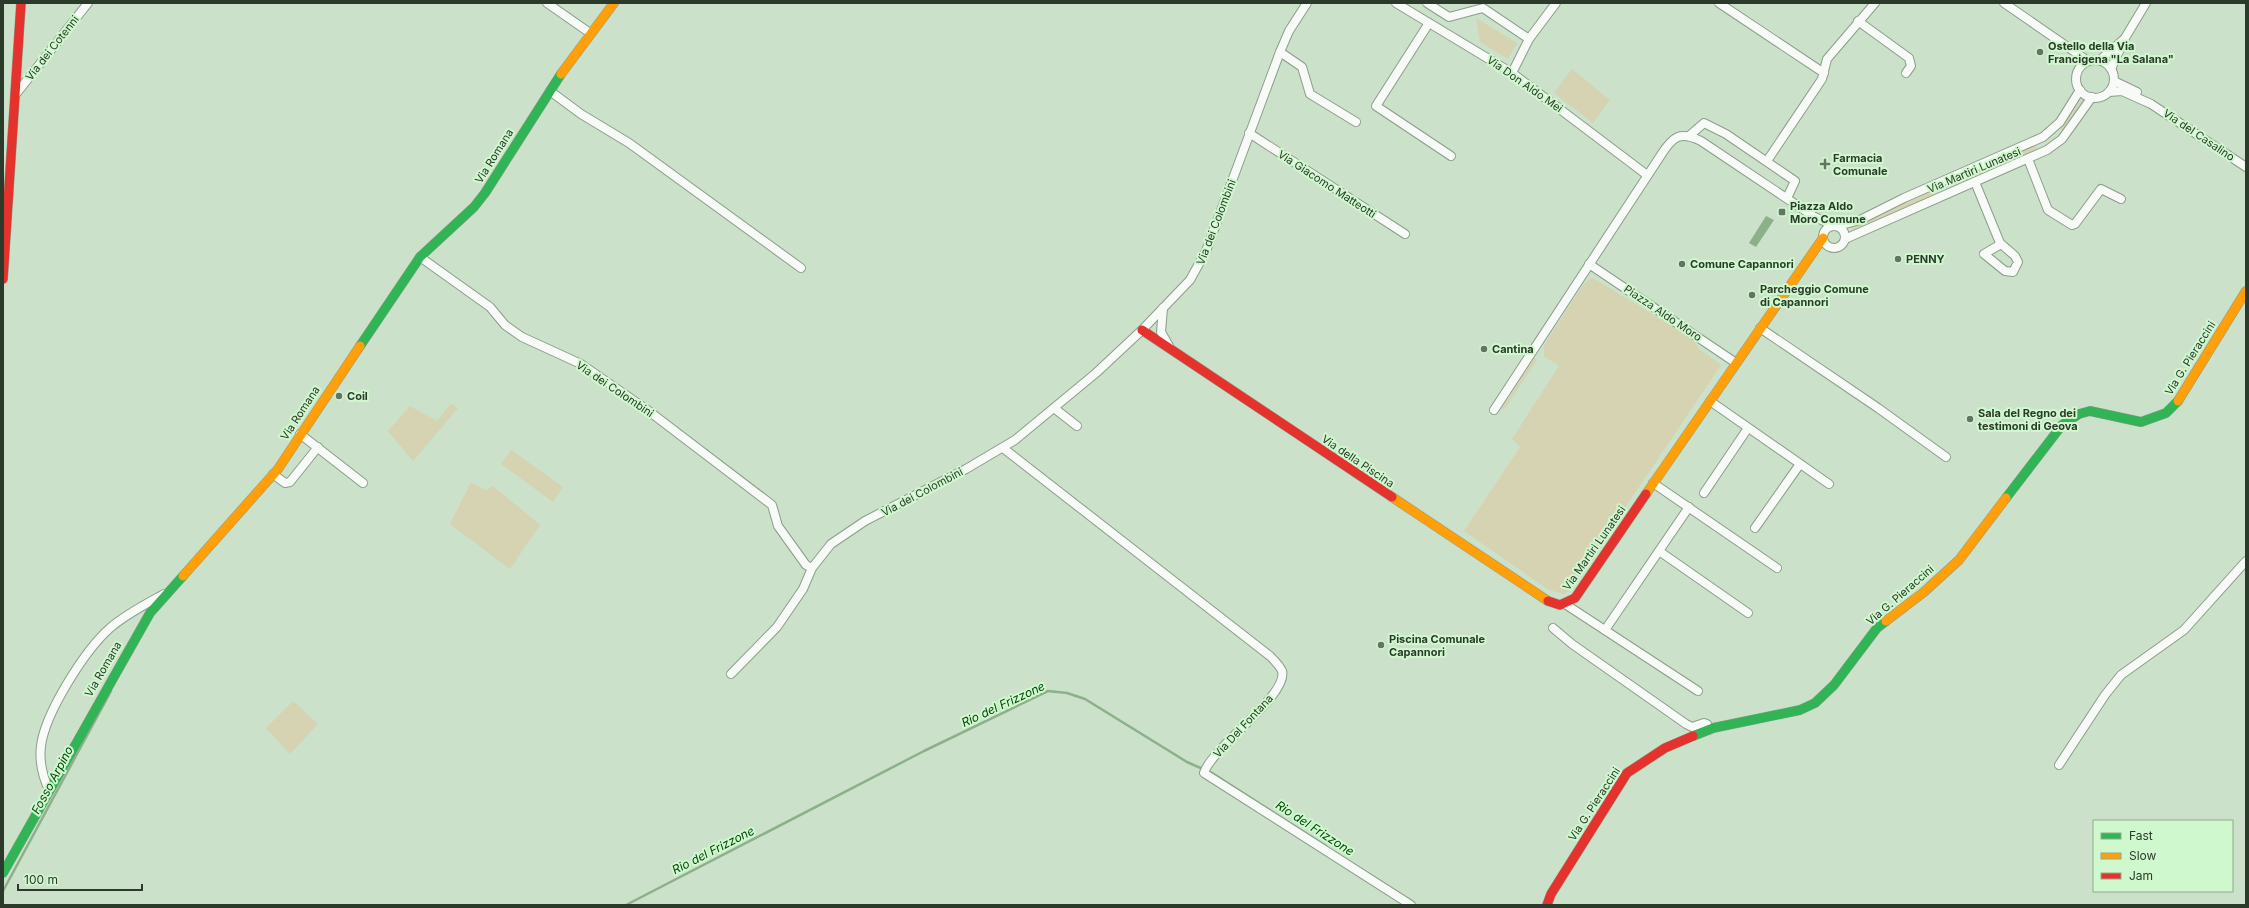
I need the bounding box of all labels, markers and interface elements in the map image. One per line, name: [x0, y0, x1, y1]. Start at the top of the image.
street label: Via dei Cotenni: [22, 13, 82, 83]
place label: Ostello della Via Francigena "La Salana": [2048, 39, 2174, 66]
marker: Ostello della Via Francigena "La Salana": [2035, 47, 2045, 57]
street label: Via Don Aldo Mei: [1484, 53, 1566, 115]
street label: Via del Casalino: [2161, 106, 2238, 164]
street label: Via Romana: [472, 126, 516, 186]
street label: Via Martiri Lunatesi: [1925, 144, 2023, 196]
street label: Via Giacomo Matteotti: [1275, 147, 1379, 221]
place label: Farmacia Comunale: [1833, 151, 1888, 178]
marker: Farmacia Comunale: [1820, 159, 1830, 169]
street label: Via dei Colombini: [1193, 177, 1239, 267]
place label: Piazza Aldo Moro Comune: [1790, 199, 1866, 226]
marker: Piazza Aldo Moro Comune: [1777, 207, 1787, 217]
place label: PENNY: [1906, 252, 1945, 266]
marker: PENNY: [1893, 254, 1903, 264]
place label: Comune Capannori: [1690, 257, 1794, 271]
marker: Comune Capannori: [1677, 259, 1687, 269]
street label: Piazza Aldo Moro: [1621, 282, 1705, 344]
place label: Parcheggio Comune di Capannori: [1760, 282, 1869, 309]
marker: Parcheggio Comune di Capannori: [1747, 290, 1757, 300]
street label: Via G. Pieraccini: [2162, 318, 2218, 398]
place label: Cantina: [1492, 342, 1534, 356]
marker: Cantina: [1479, 344, 1489, 354]
street label: Via dei Colombini: [574, 358, 656, 420]
street label: Via Romana: [277, 383, 323, 443]
place label: Coil: [347, 389, 368, 403]
marker: Coil: [334, 391, 344, 401]
place label: Sala del Regno dei testimoni di Geova: [1978, 406, 2078, 433]
marker: Sala del Regno dei testimoni di Geova: [1965, 414, 1975, 424]
street label: Via della Piscina: [1319, 432, 1397, 490]
street label: Via dei Colombini: [879, 465, 965, 519]
street label: Via Martiri Lunatesi: [1560, 503, 1628, 593]
street label: Via G. Pieraccini: [1863, 562, 1937, 628]
place label: Piscina Comunale Capannori: [1389, 632, 1486, 659]
street label: Via Romana: [82, 639, 124, 699]
marker: Piscina Comunale Capannori: [1376, 640, 1386, 650]
water label: Rio del Frizzone: [959, 678, 1047, 730]
street label: Via Del Fontana: [1210, 691, 1276, 761]
water label: Fosso Arpino: [28, 744, 76, 816]
street label: Via G. Pieraccini: [1565, 765, 1623, 843]
water label: Rio del Frizzone: [1273, 797, 1357, 859]
legend: [2093, 820, 2233, 892]
water label: Rio del Frizzone: [669, 823, 757, 877]
text: Fast: [2129, 828, 2153, 843]
text: Slow: [2129, 848, 2157, 863]
scale bar: [18, 866, 142, 892]
text: Jam: [2129, 868, 2153, 883]
text: 100 m: [24, 872, 58, 887]

